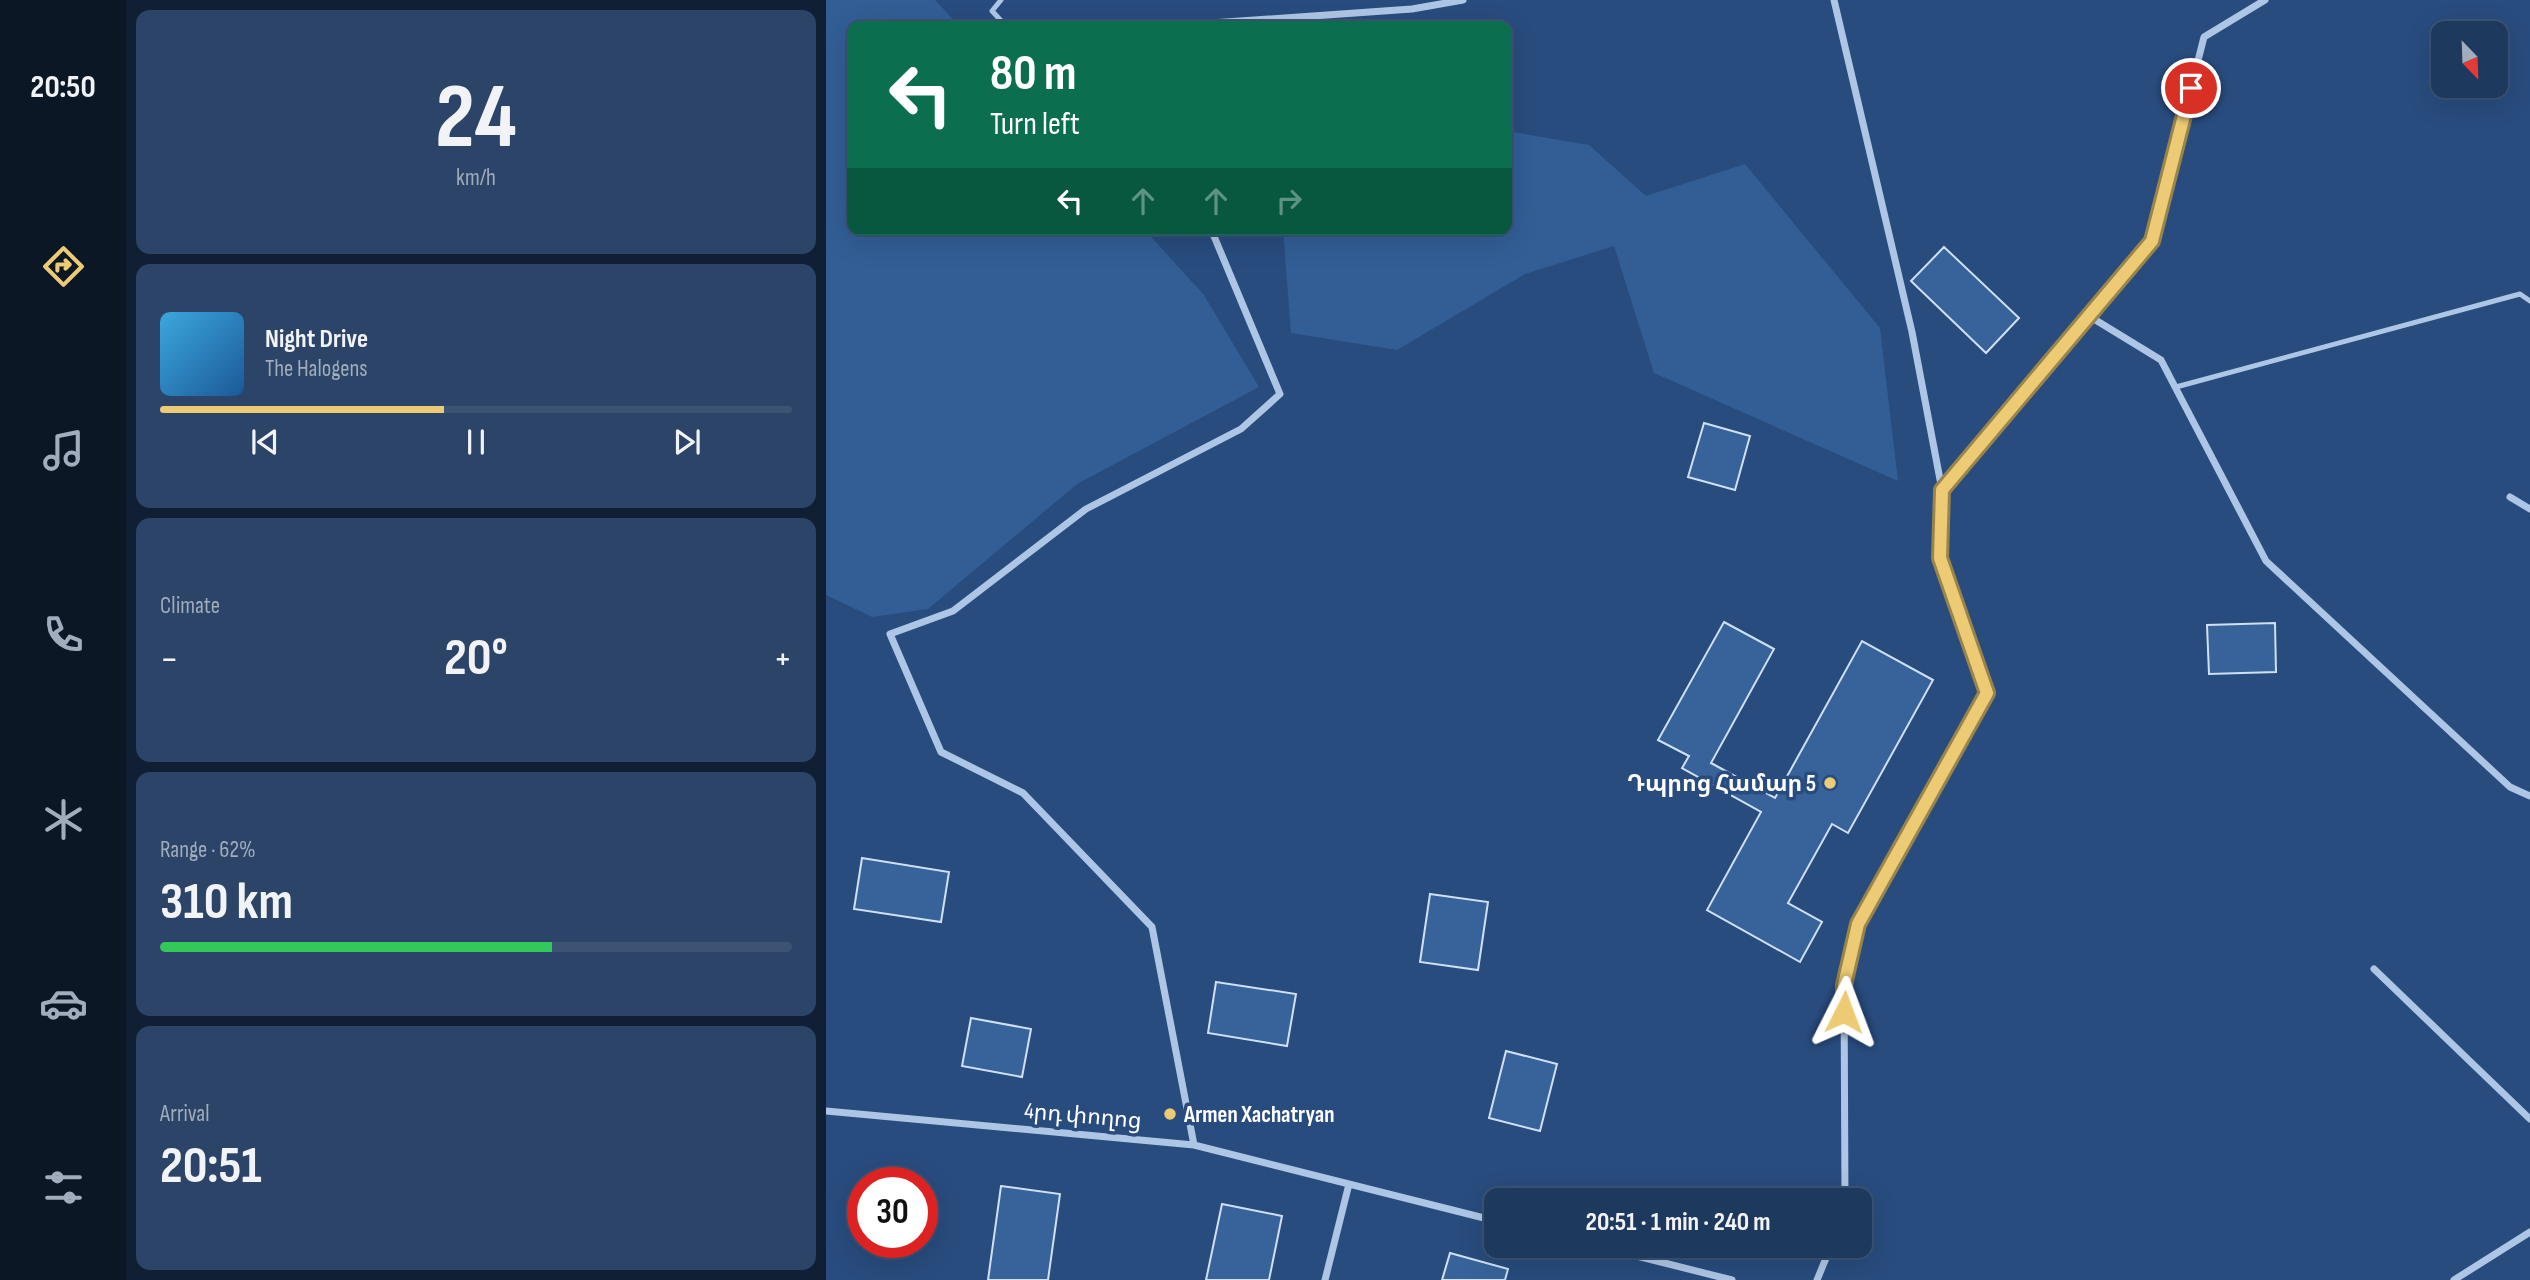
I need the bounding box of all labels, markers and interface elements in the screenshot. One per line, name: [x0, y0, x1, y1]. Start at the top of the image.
north arrow: [2431, 21, 2508, 98]
map controls: [2431, 21, 2508, 98]
text: 80 m: [990, 45, 1077, 104]
icon: left: [875, 49, 966, 140]
pin: [2161, 58, 2221, 118]
text: 24: [435, 64, 517, 173]
text: 20:50: [30, 68, 96, 107]
icon: arrive: [2172, 69, 2210, 107]
text: Turn left: [990, 105, 1080, 144]
text: km/h: [456, 164, 496, 192]
icon: left: [1051, 182, 1089, 220]
icon: ahead: [1124, 182, 1162, 220]
icon: ahead: [1197, 182, 1235, 220]
icon: right: [1270, 182, 1308, 220]
icon: directions: [39, 242, 88, 291]
text: Night Drive: [265, 324, 368, 355]
text: The Halogens: [265, 355, 368, 383]
icon: previous: [246, 423, 284, 461]
icon: pause: [457, 423, 495, 461]
icon: next: [668, 423, 706, 461]
icon: music: [39, 426, 88, 475]
text: Climate: [160, 592, 220, 620]
icon: phone: [39, 610, 88, 659]
text: 20°: [444, 627, 508, 690]
text: −: [160, 637, 179, 682]
text: +: [773, 637, 792, 682]
place label: Դպրոց Համար 5: [1627, 770, 1816, 798]
marker: Դպրոց Համար 5: [1822, 775, 1838, 791]
icon: climate: [39, 795, 88, 844]
text: Range · 62%: [160, 836, 256, 864]
text: 310 km: [160, 871, 293, 934]
position arrow: [1807, 975, 1881, 1049]
icon: car: [39, 979, 88, 1028]
street label: 4րդ փողոց: [1023, 1097, 1143, 1135]
text: Arrival: [160, 1100, 209, 1128]
place label: Armen Xachatryan: [1183, 1101, 1334, 1129]
marker: Armen Xachatryan: [1162, 1106, 1178, 1122]
text: 20:51: [160, 1135, 262, 1198]
icon: filters: [39, 1163, 88, 1212]
speed limit sign: 30: [847, 1167, 938, 1258]
text: 20:51 · 1 min · 240 m: [1586, 1207, 1770, 1238]

